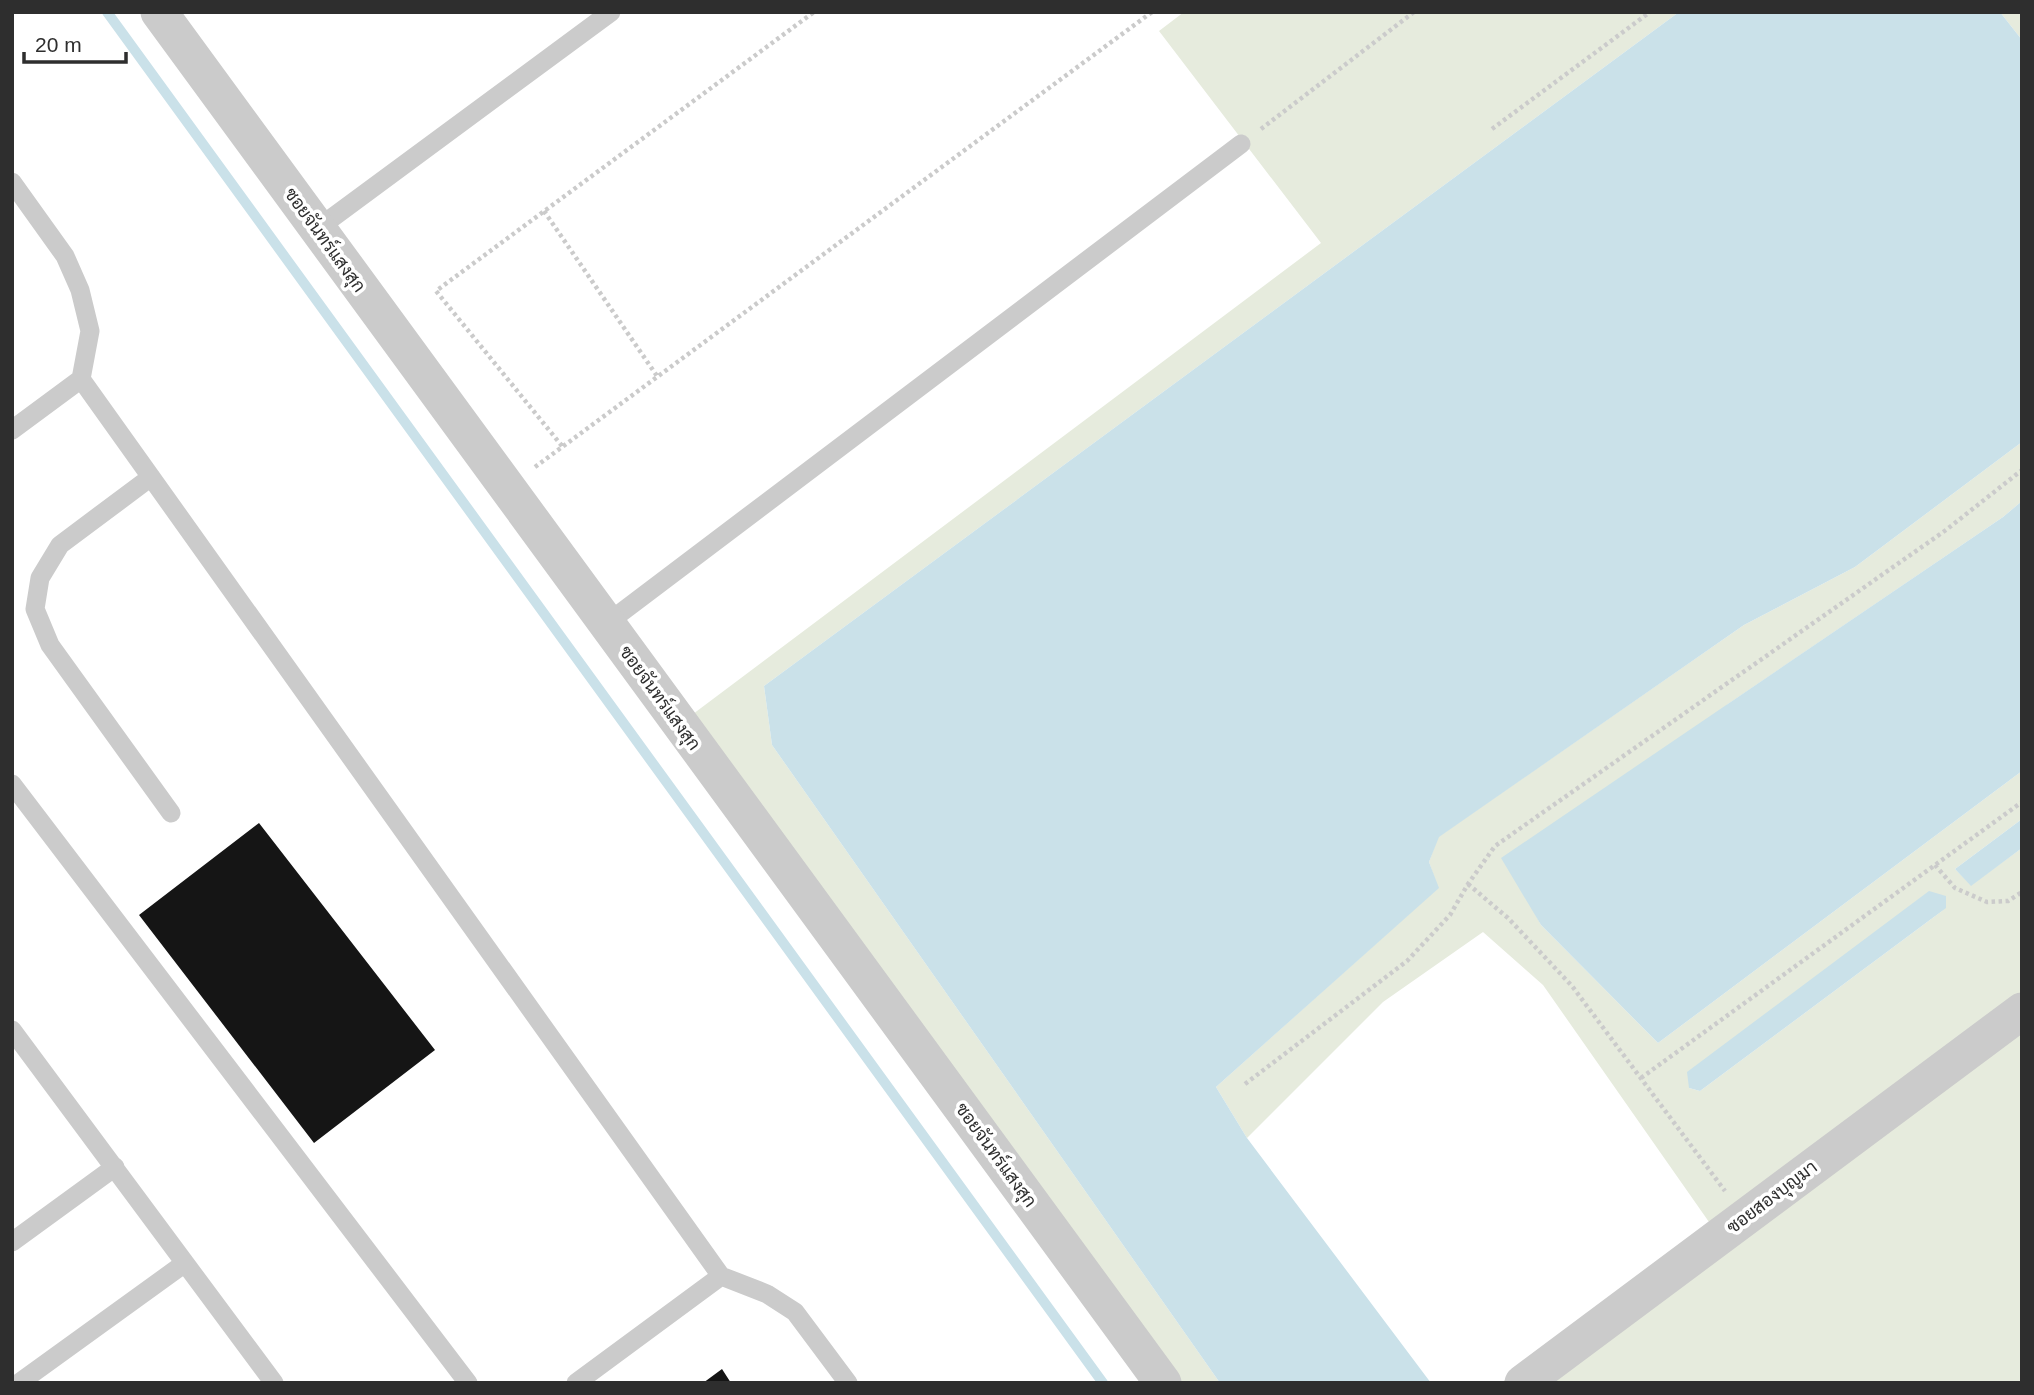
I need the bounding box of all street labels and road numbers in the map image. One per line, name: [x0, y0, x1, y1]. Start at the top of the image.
street label: ซอยจันทร์แสงสุก: [279, 182, 372, 297]
street label: ซอยจันทร์แสงสุก: [614, 640, 707, 755]
street label: ซอยจันทร์แสงสุก: [950, 1097, 1043, 1212]
street label: ซอยสองบุญมา: [1723, 1157, 1822, 1239]

